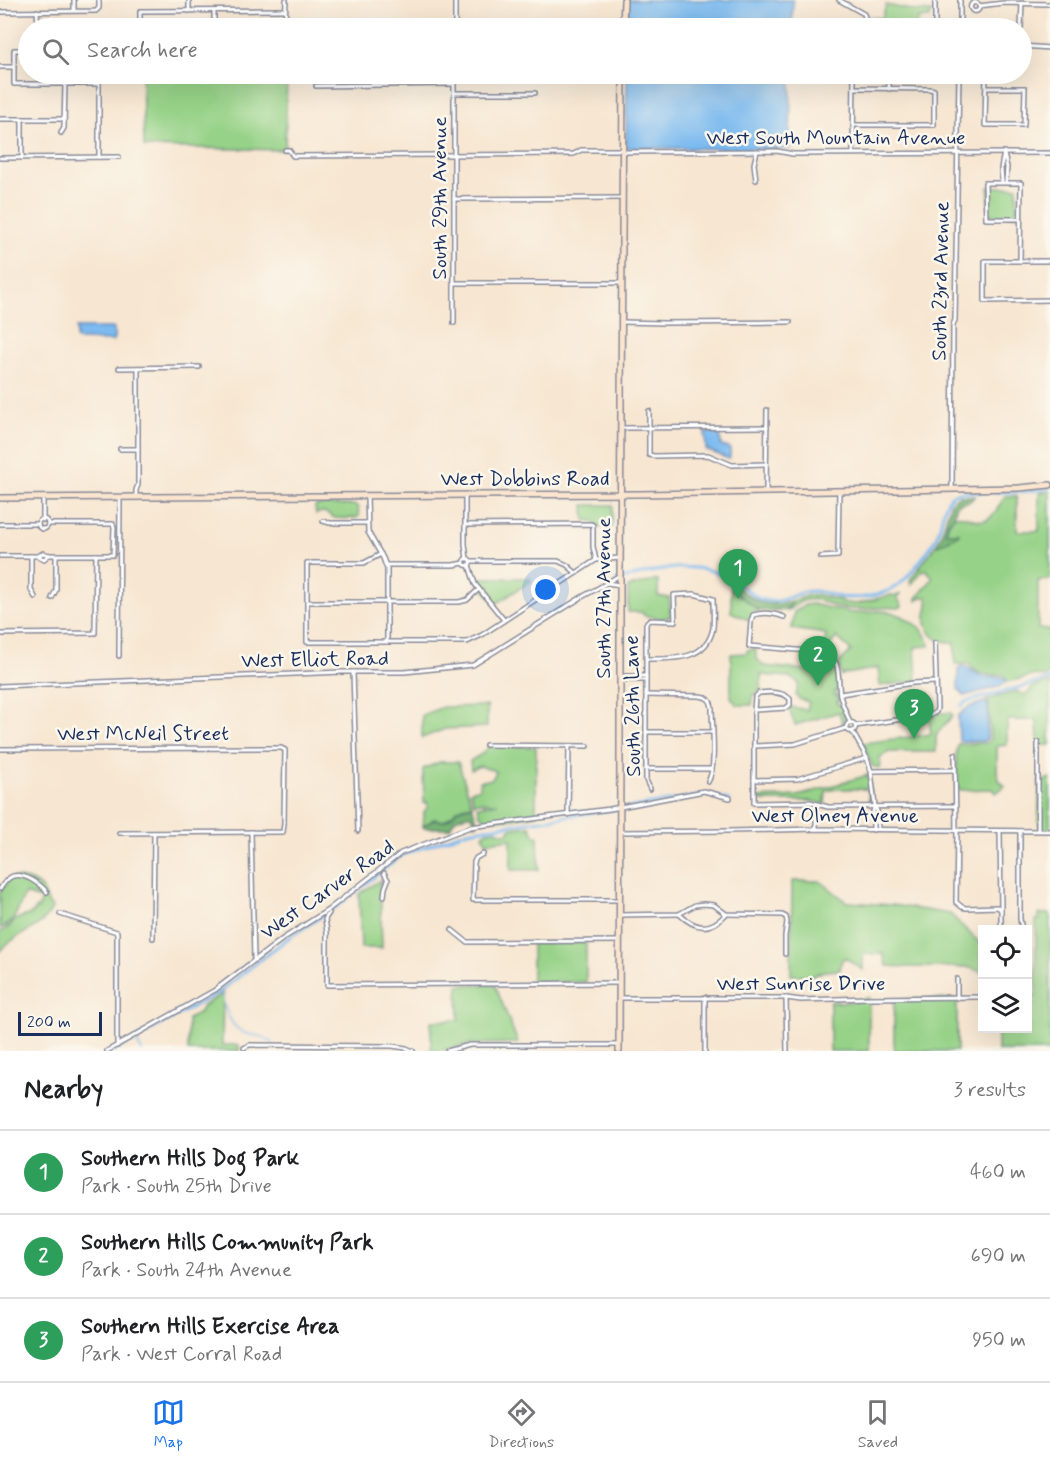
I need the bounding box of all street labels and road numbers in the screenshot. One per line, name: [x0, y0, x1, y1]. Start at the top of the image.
street label: South 29th Avenue: [426, 116, 454, 280]
street label: West South Mountain Avenue: [706, 124, 966, 152]
street label: South 23rd Avenue: [926, 201, 956, 361]
street label: West Dobbins Road: [440, 465, 610, 493]
street label: South 27th Avenue: [590, 517, 618, 679]
street label: South 26th Lane: [618, 635, 648, 777]
street label: West Elliot Road: [241, 645, 389, 675]
street label: West McNeil Street: [57, 720, 229, 748]
street label: West Olney Avenue: [751, 802, 919, 830]
street label: West Carver Road: [255, 833, 400, 946]
street label: West Sunrise Drive: [717, 970, 885, 998]

